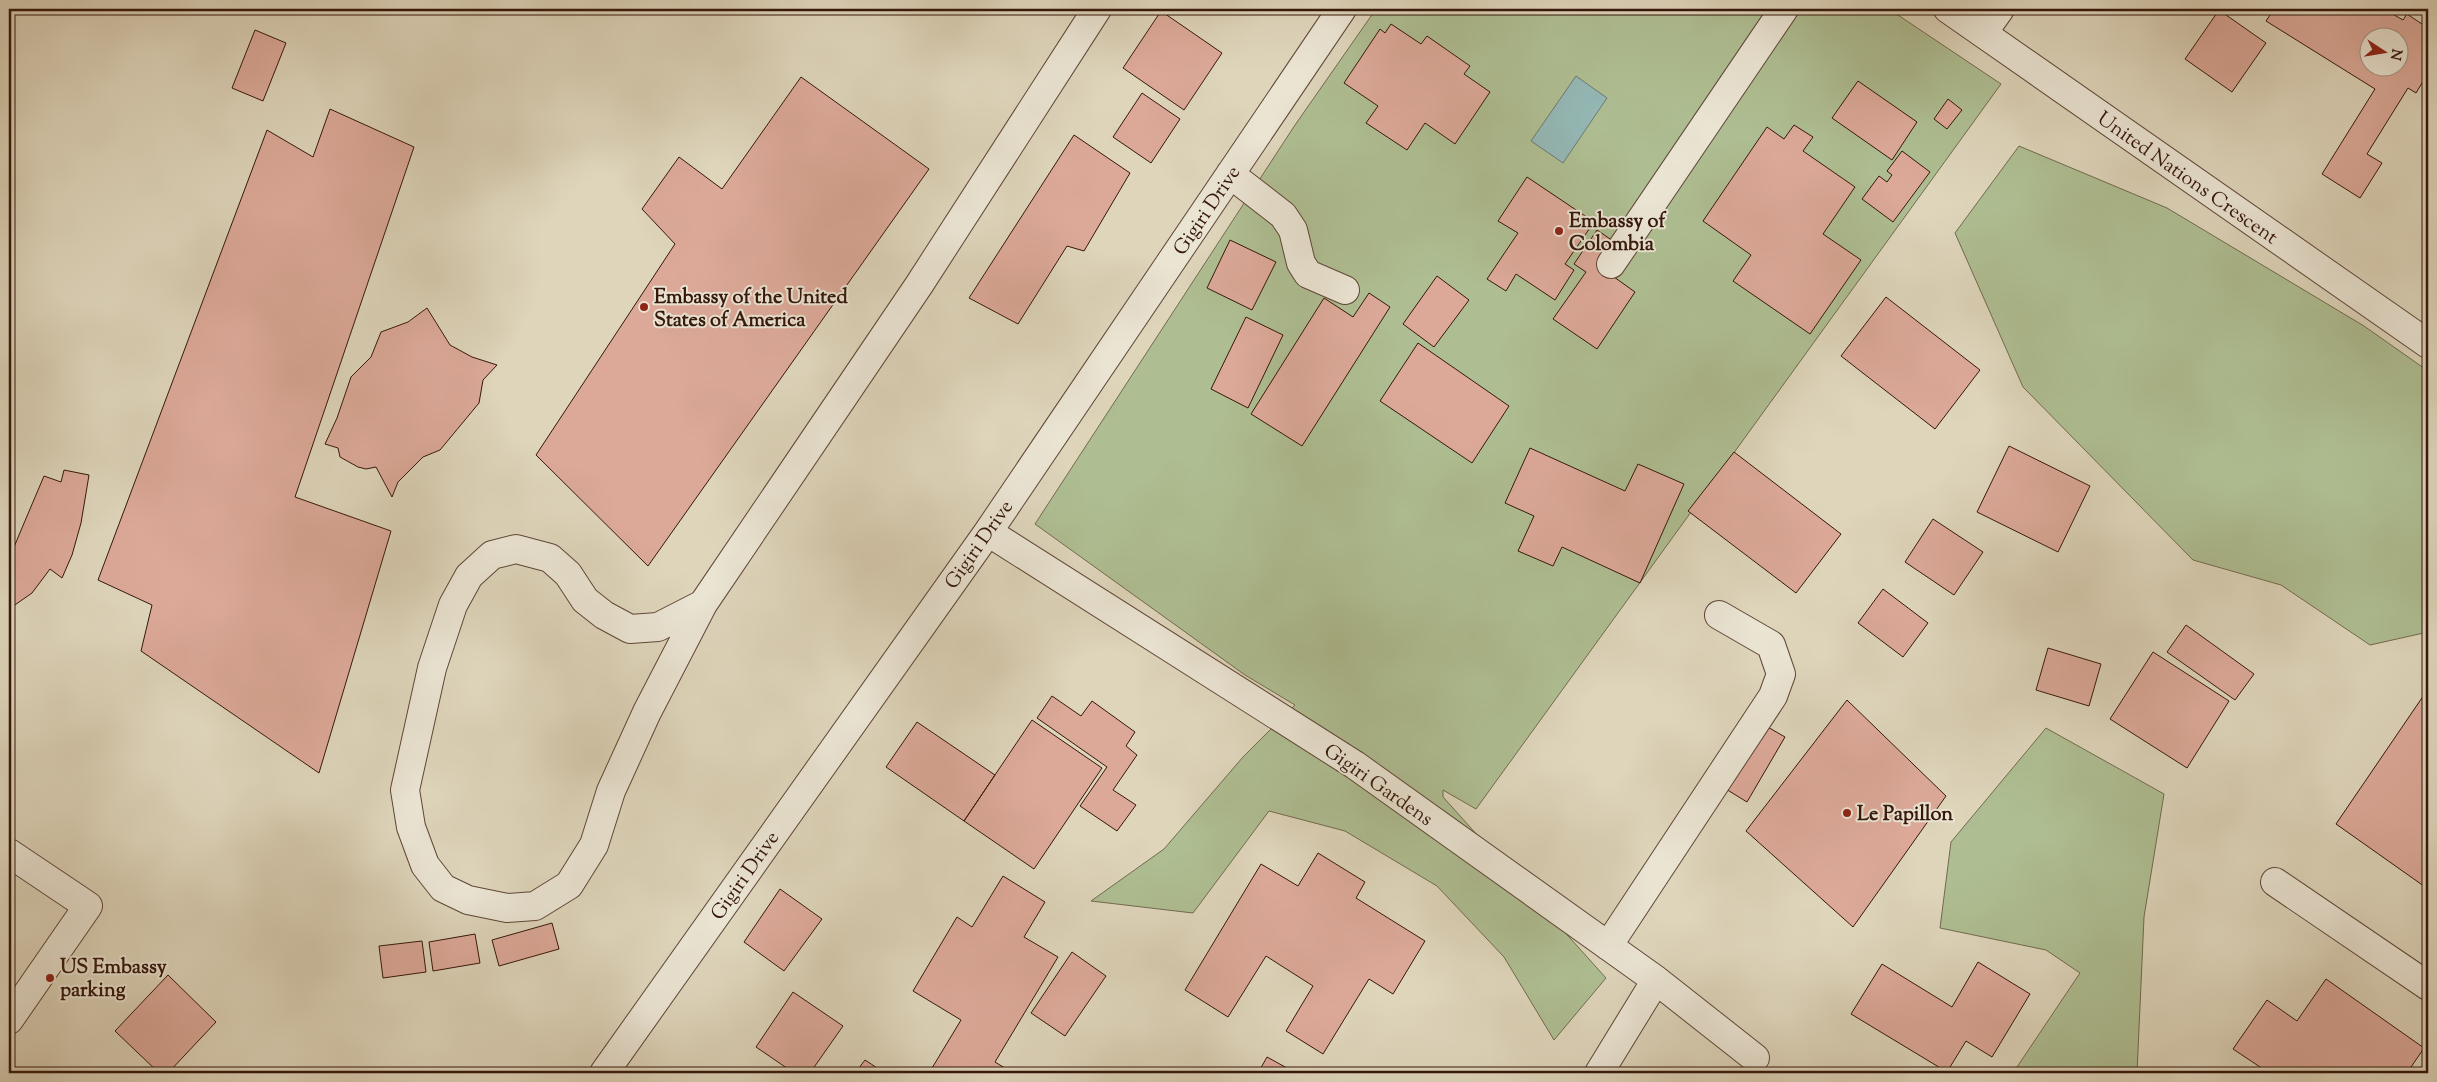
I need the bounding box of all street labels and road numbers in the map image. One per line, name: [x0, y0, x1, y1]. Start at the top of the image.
street label: United Nations Crescent: [2090, 106, 2283, 253]
street label: Gigiri Drive: [1167, 161, 1249, 262]
street label: Gigiri Drive: [939, 495, 1021, 596]
street label: Gigiri Gardens: [1317, 738, 1438, 835]
street label: Gigiri Drive: [705, 826, 787, 927]

